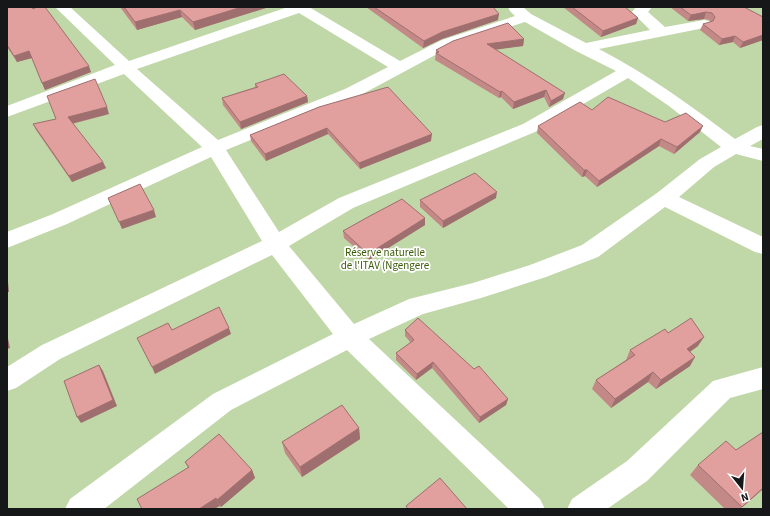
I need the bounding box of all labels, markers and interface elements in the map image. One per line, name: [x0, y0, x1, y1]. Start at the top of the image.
park label: Réserve naturelle de l'ITAV (Ngengere: [341, 245, 430, 273]
north arrow: [722, 468, 762, 508]
text: N: [739, 489, 750, 505]

